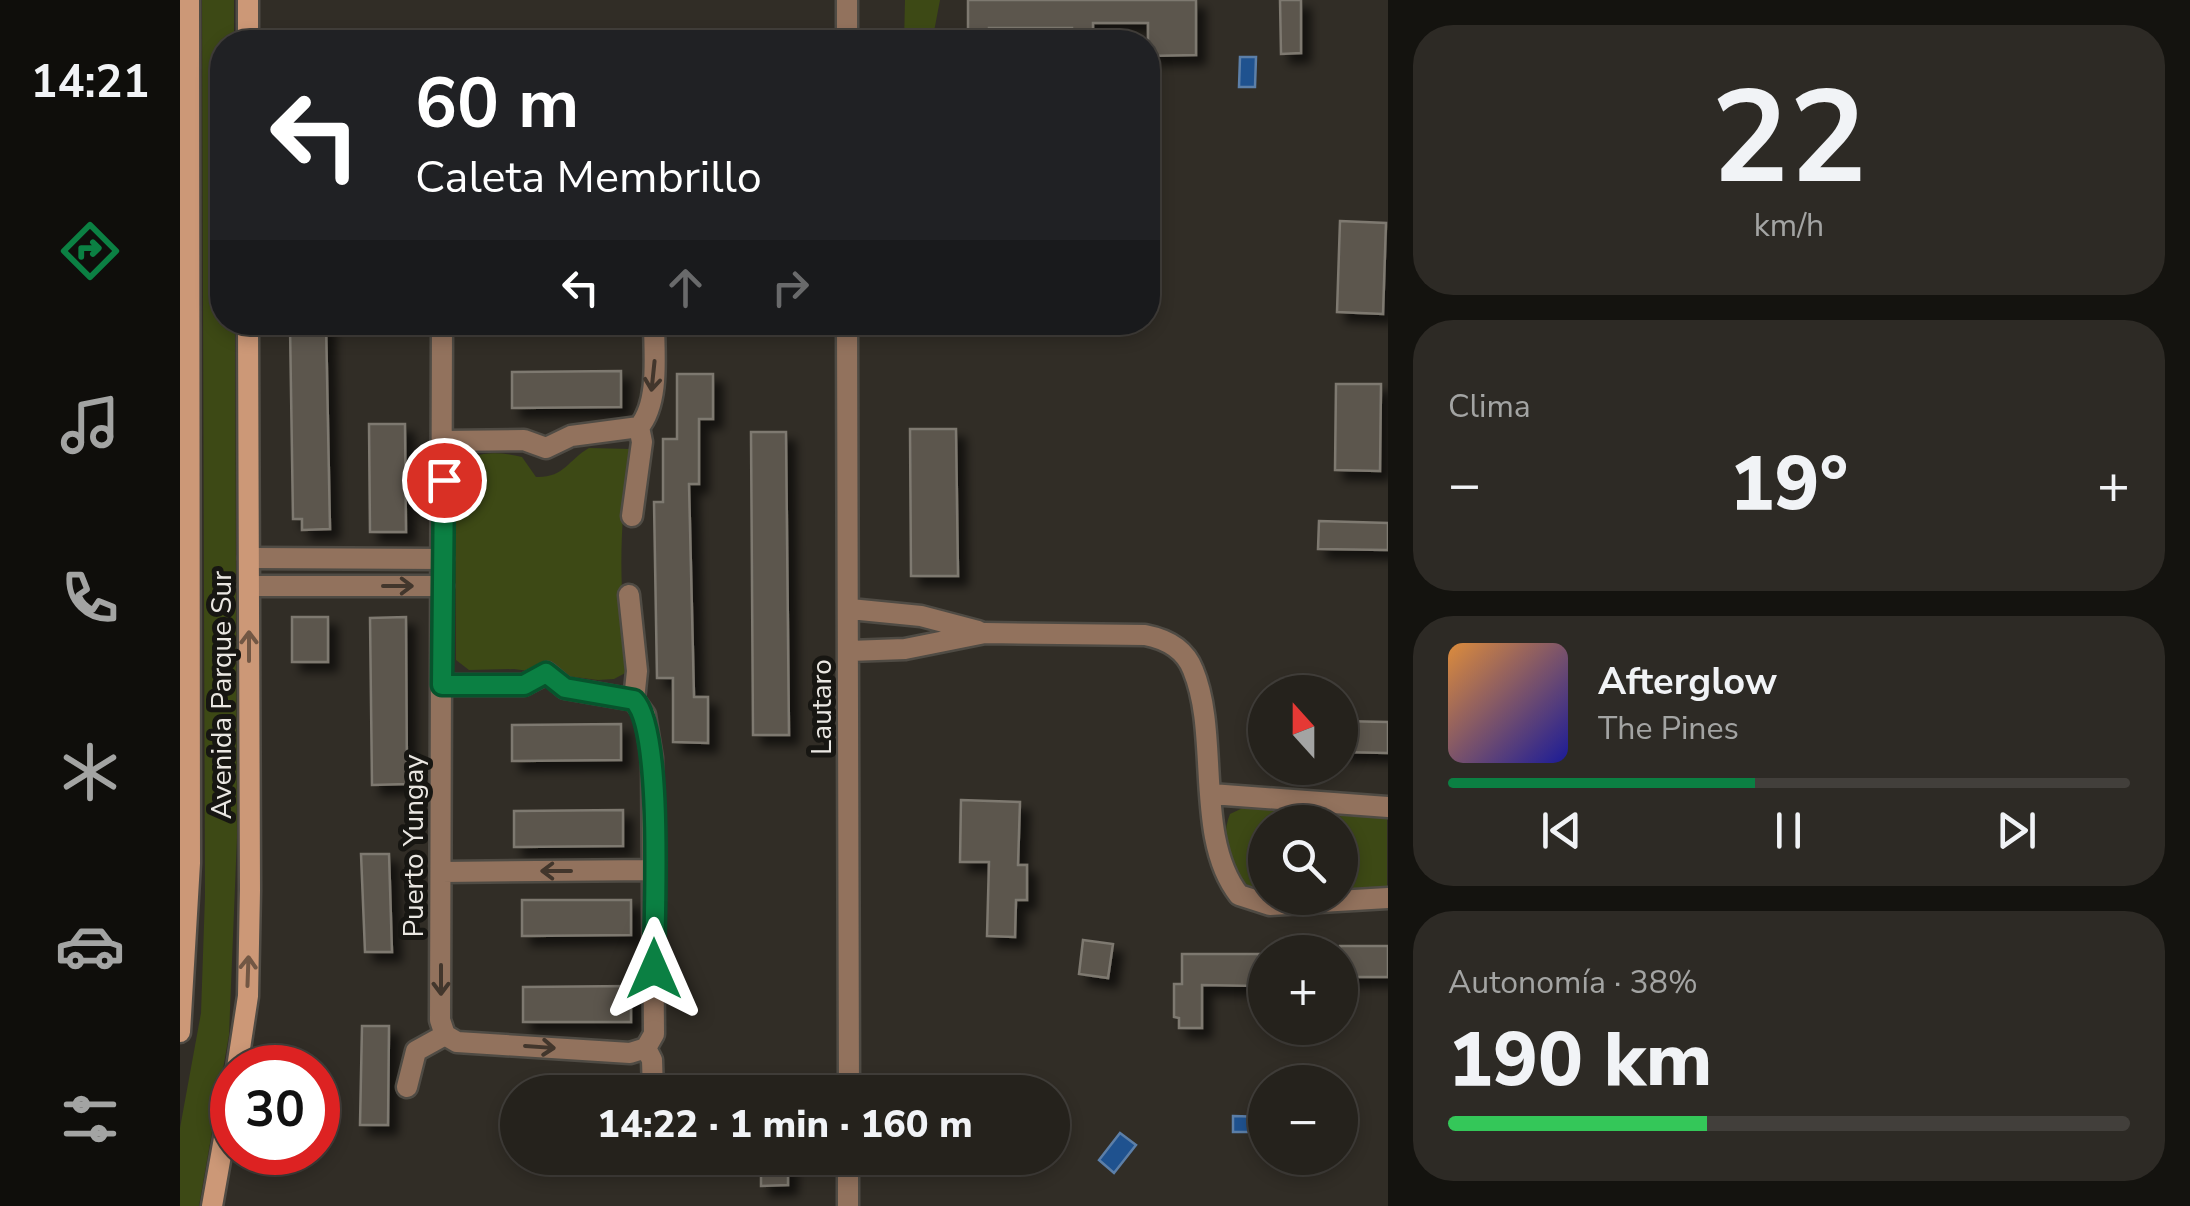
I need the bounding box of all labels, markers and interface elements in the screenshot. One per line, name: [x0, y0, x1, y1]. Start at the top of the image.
text: 22: [1711, 50, 1867, 227]
text: 14:21: [30, 52, 150, 113]
text: 60 m: [415, 56, 579, 152]
icon: left: [250, 70, 380, 200]
text: Caleta Membrillo: [415, 147, 762, 208]
text: km/h: [1754, 204, 1824, 247]
icon: directions: [55, 216, 125, 286]
icon: left: [553, 260, 608, 315]
icon: ahead: [658, 260, 713, 315]
icon: right: [763, 260, 818, 315]
one-way arrow: [643, 359, 662, 392]
text: Clima: [1448, 385, 1531, 428]
icon: music: [55, 390, 125, 460]
text: 19°: [1730, 433, 1848, 535]
pin: [402, 438, 487, 523]
text: −: [1448, 447, 1481, 522]
text: +: [2097, 447, 2130, 522]
icon: arrive: [417, 453, 472, 508]
icon: phone: [55, 563, 125, 633]
street label: Avenida Parque Sur: [203, 571, 241, 819]
one-way arrow: [380, 576, 413, 596]
one-way arrow: [240, 630, 258, 662]
text: Afterglow: [1598, 656, 1777, 707]
street label: Lautaro: [803, 659, 841, 755]
north arrow: [1248, 675, 1358, 785]
map controls: [1248, 675, 1358, 1175]
text: The Pines: [1598, 707, 1739, 750]
icon: climate: [55, 737, 125, 807]
street label: Puerto Yungay: [395, 754, 433, 938]
icon: previous: [1534, 803, 1589, 858]
icon: pause: [1761, 803, 1816, 858]
icon: next: [1989, 803, 2044, 858]
button: search: [1248, 805, 1358, 915]
one-way arrow: [540, 862, 572, 880]
icon: car: [55, 911, 125, 981]
position arrow: [602, 917, 706, 1021]
button: +: [1248, 935, 1358, 1045]
one-way arrow: [239, 955, 258, 987]
text: Autonomía · 38%: [1448, 961, 1698, 1004]
one-way arrow: [431, 964, 450, 996]
text: 190 km: [1448, 1009, 1712, 1111]
one-way arrow: [524, 1038, 556, 1057]
speed limit sign: 30: [210, 1045, 340, 1175]
button: −: [1248, 1065, 1358, 1175]
icon: filters: [55, 1084, 125, 1154]
text: 14:22 · 1 min · 160 m: [597, 1099, 973, 1150]

